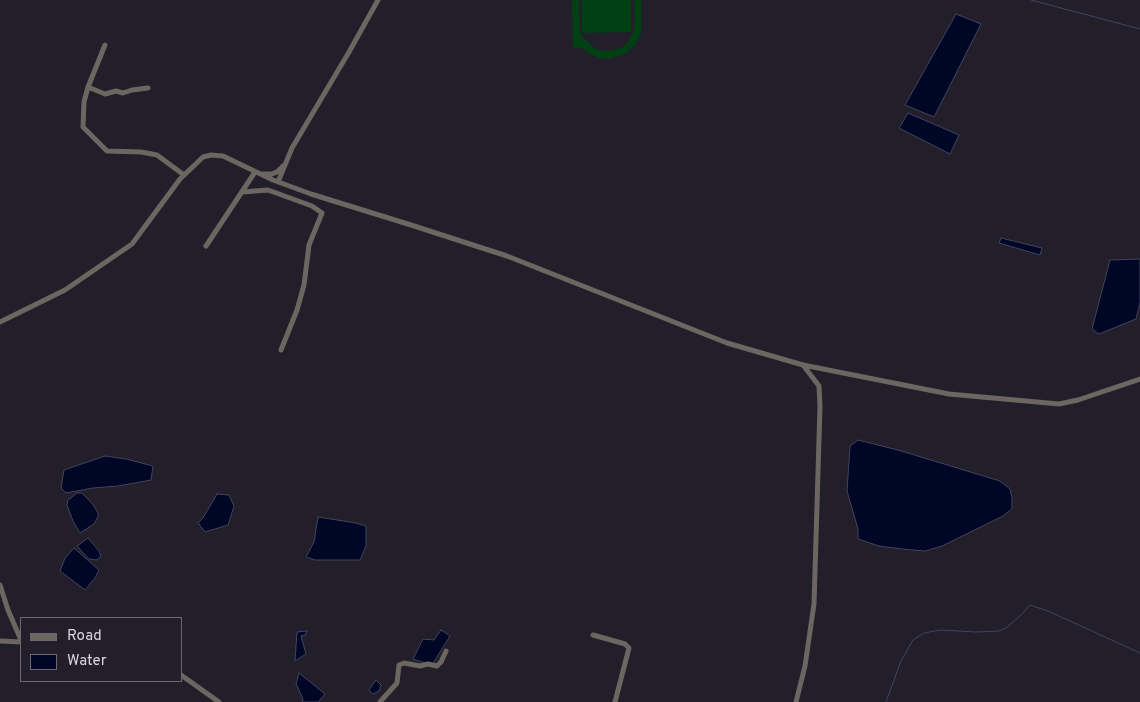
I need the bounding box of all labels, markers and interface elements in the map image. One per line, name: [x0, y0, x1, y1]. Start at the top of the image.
legend: [20, 617, 182, 682]
text: Road: [67, 627, 102, 646]
text: Water: [67, 652, 106, 671]

